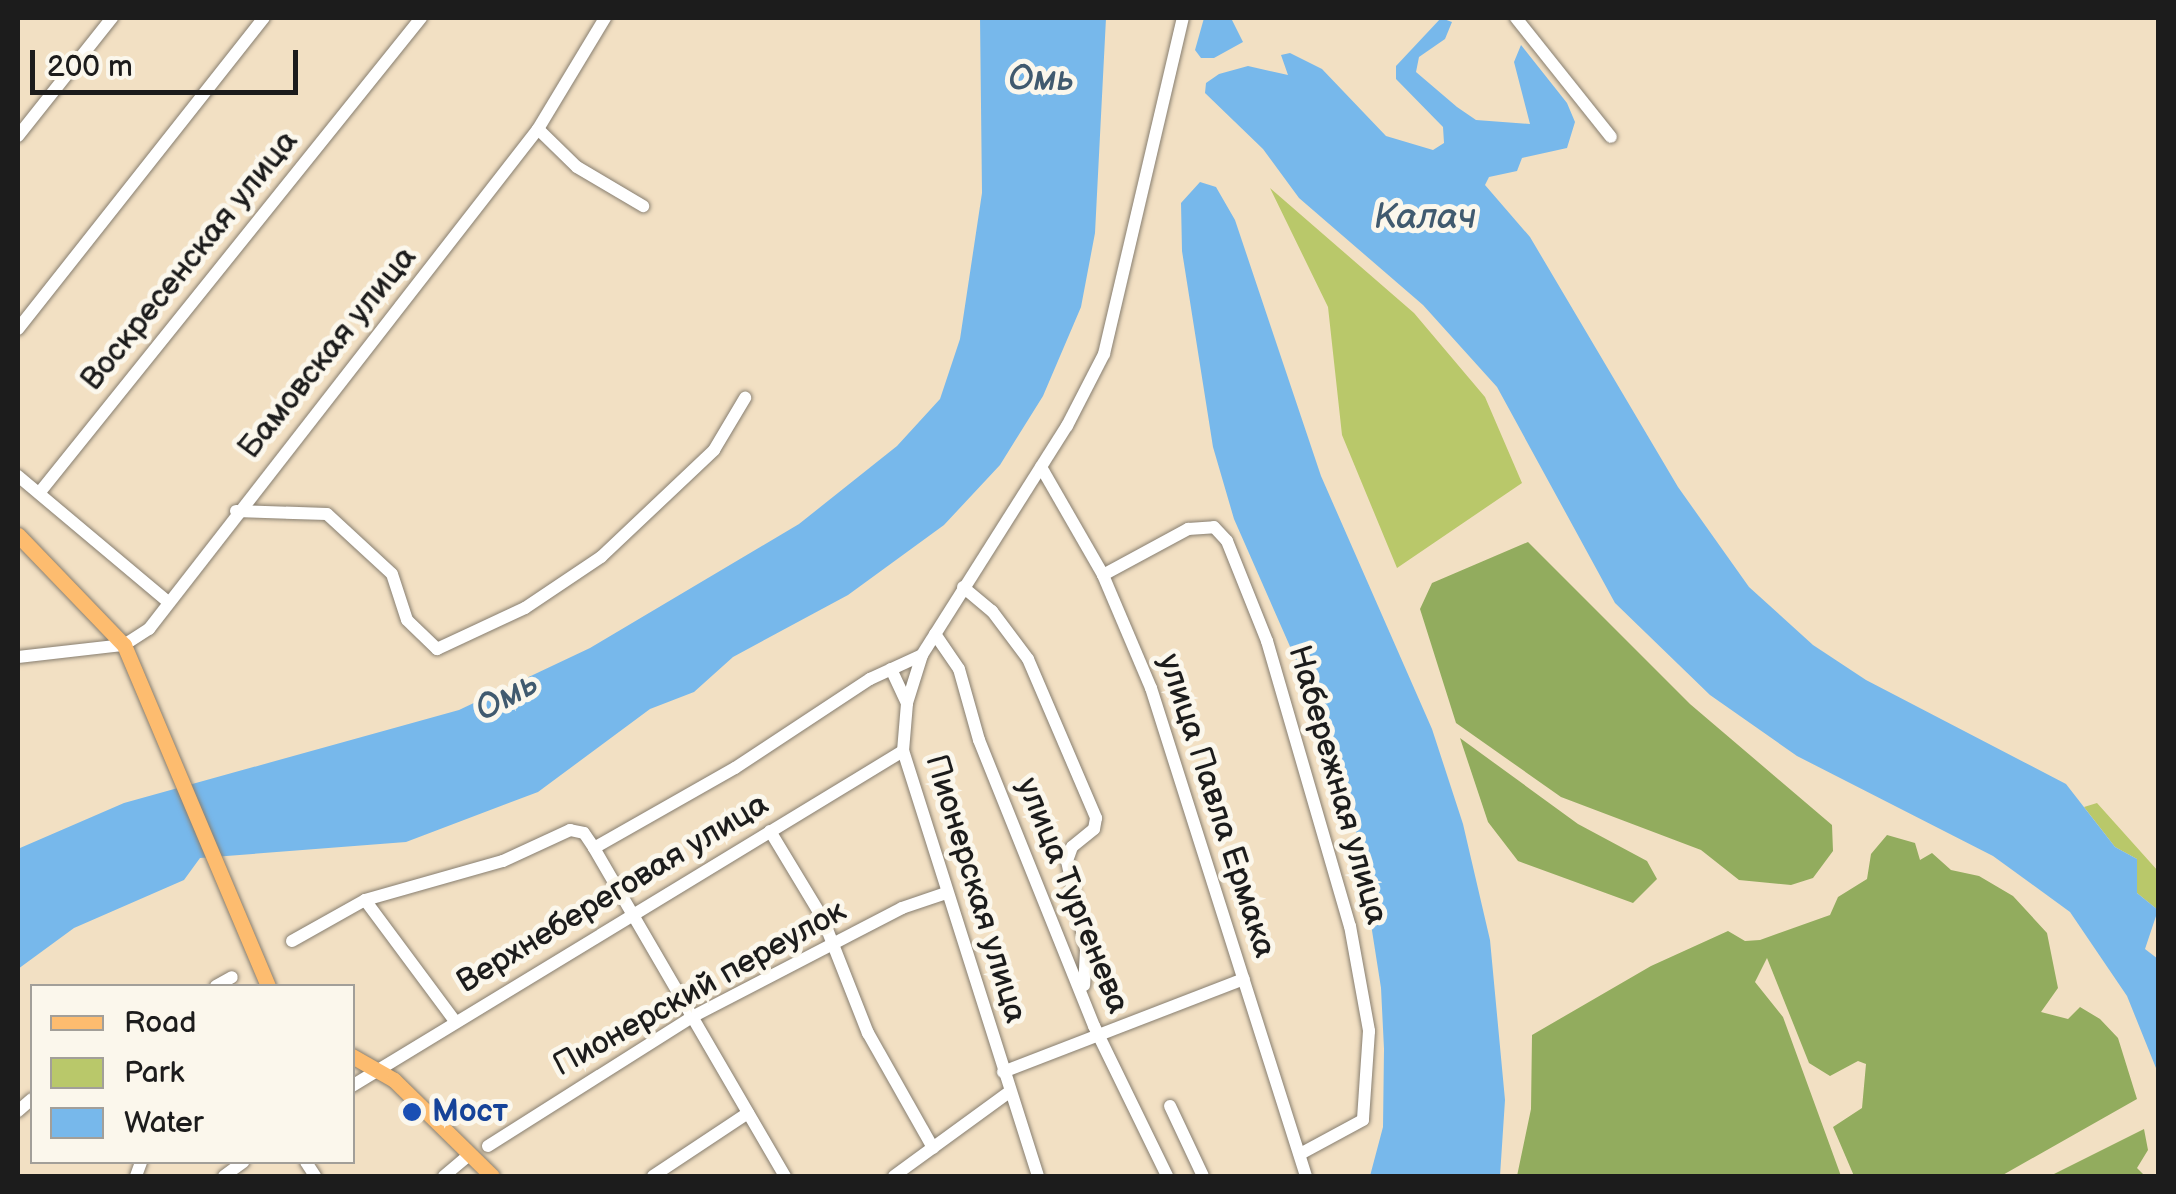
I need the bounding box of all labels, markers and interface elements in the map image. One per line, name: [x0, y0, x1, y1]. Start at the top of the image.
scale bar: [35, 30, 302, 92]
text: 200 m: [47, 49, 133, 85]
water label: Омь: [1008, 59, 1074, 101]
street label: Воскресенская улица: [73, 123, 307, 399]
water label: Калач: [1374, 197, 1476, 239]
street label: Бамовская улица: [231, 239, 425, 467]
street label: Набережная улица: [1279, 641, 1395, 929]
street label: улица Павла Ермака: [1149, 649, 1283, 963]
water label: Омь: [468, 663, 546, 731]
street label: Пионерская улица: [916, 750, 1034, 1028]
street label: улица Тургенева: [1007, 773, 1137, 1019]
street label: Верхнебереговая улица: [450, 786, 776, 1002]
street label: Пионерский переулок: [547, 892, 853, 1086]
legend: [30, 984, 355, 1164]
text: Road: [124, 1005, 197, 1041]
text: Park: [124, 1055, 184, 1091]
place label: Мост: [432, 1093, 508, 1131]
marker: Мост: [401, 1101, 423, 1123]
text: Water: [124, 1105, 204, 1141]

